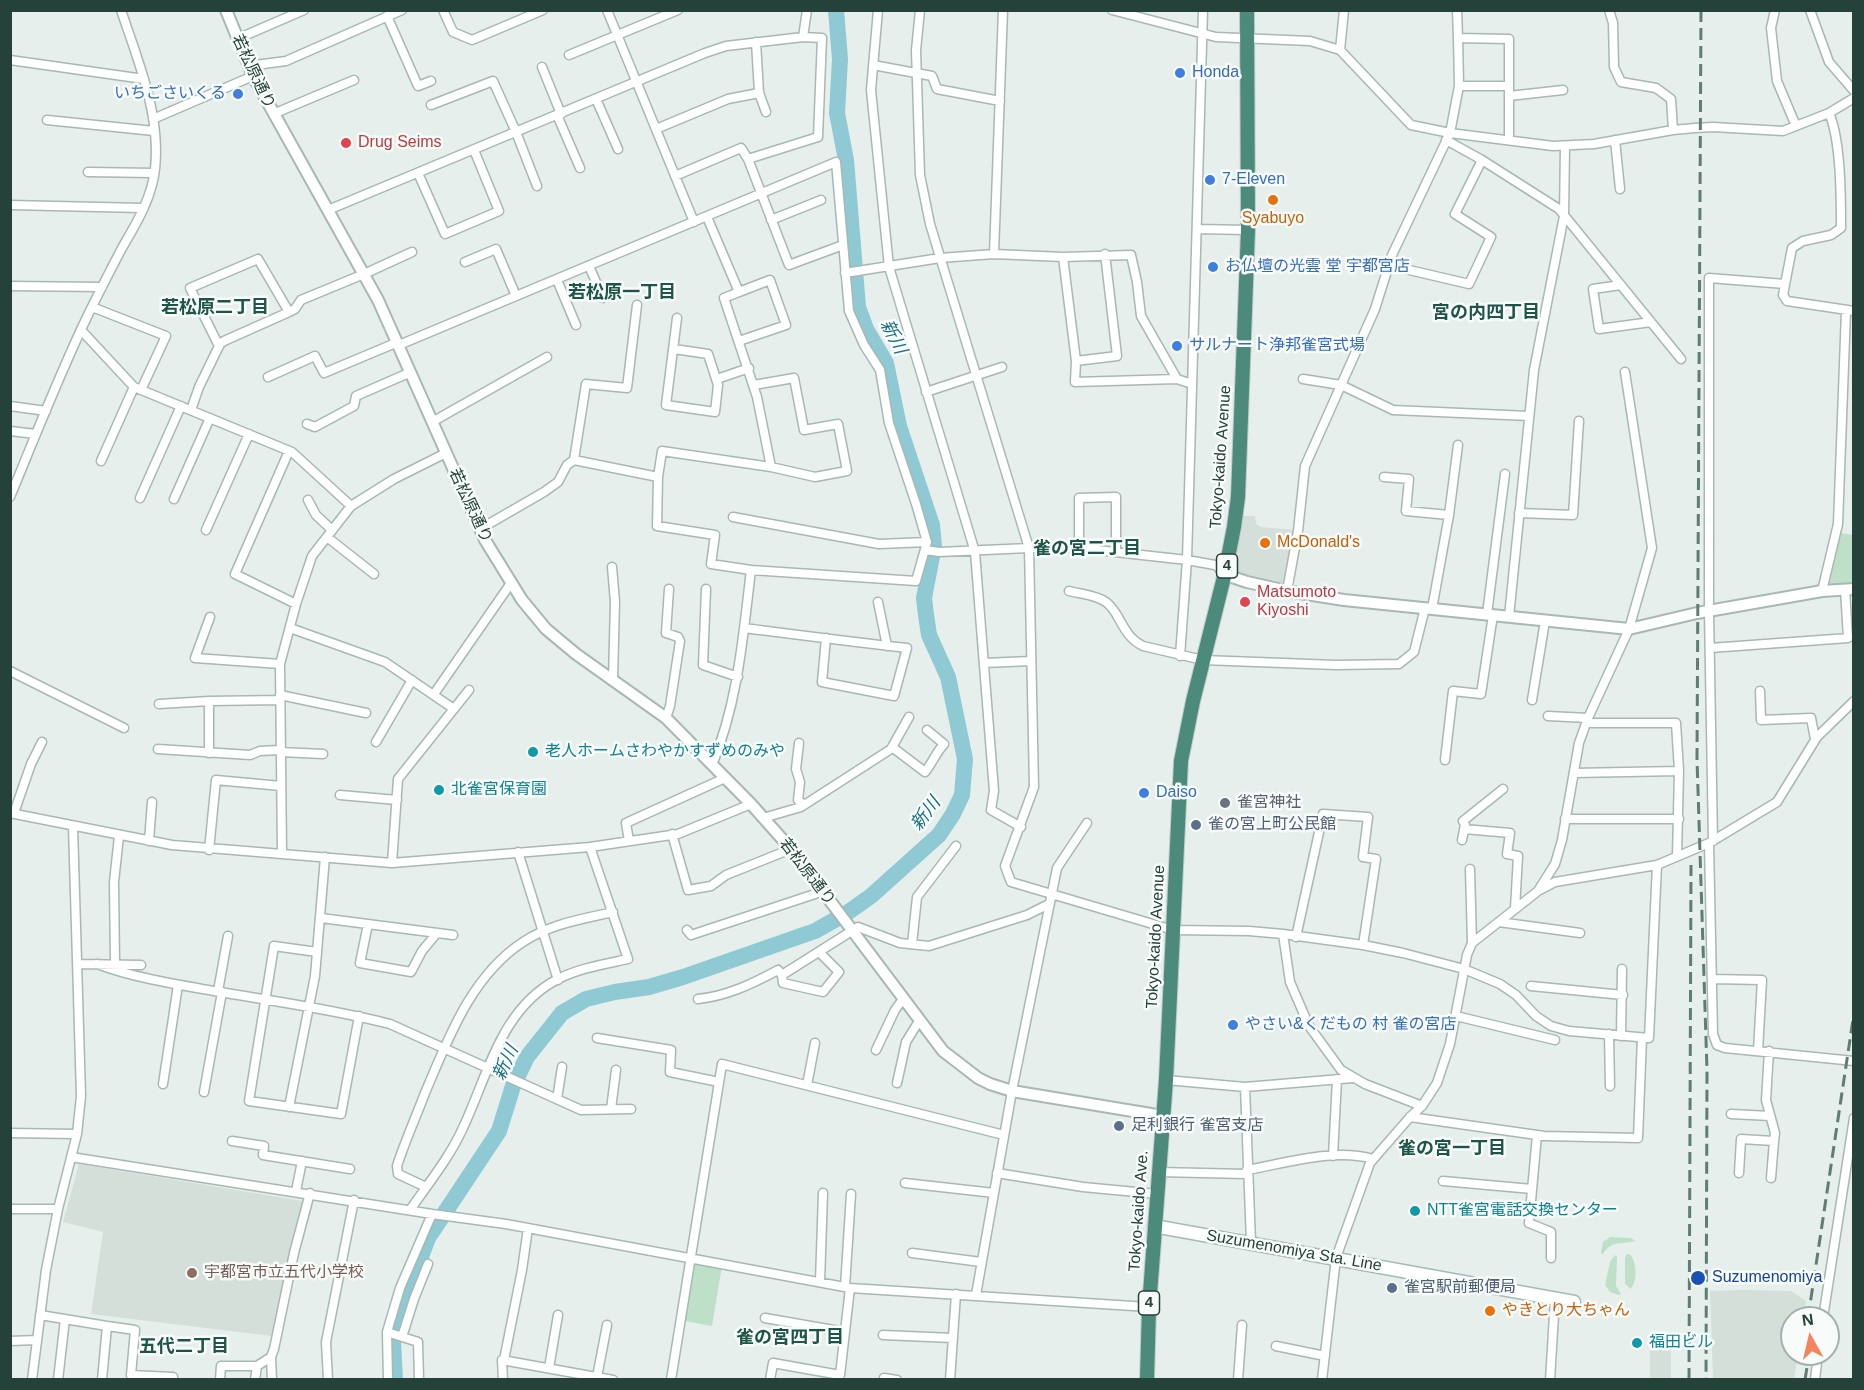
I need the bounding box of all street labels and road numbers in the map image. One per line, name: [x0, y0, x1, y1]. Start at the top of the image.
street label: 若松原通り: [227, 32, 279, 112]
street label: Tokyo-kaido Avenue: [1206, 385, 1236, 529]
street label: 若松原通り: [444, 466, 496, 546]
road number: 4: [1216, 554, 1238, 578]
street label: 若松原通り: [775, 835, 839, 909]
street label: Tokyo-kaido Avenue: [1143, 865, 1169, 1009]
street label: Tokyo-kaido Ave.: [1125, 1150, 1153, 1272]
street label: Suzumenomiya Sta. Line: [1205, 1226, 1383, 1276]
road number: 4: [1138, 1291, 1160, 1315]

